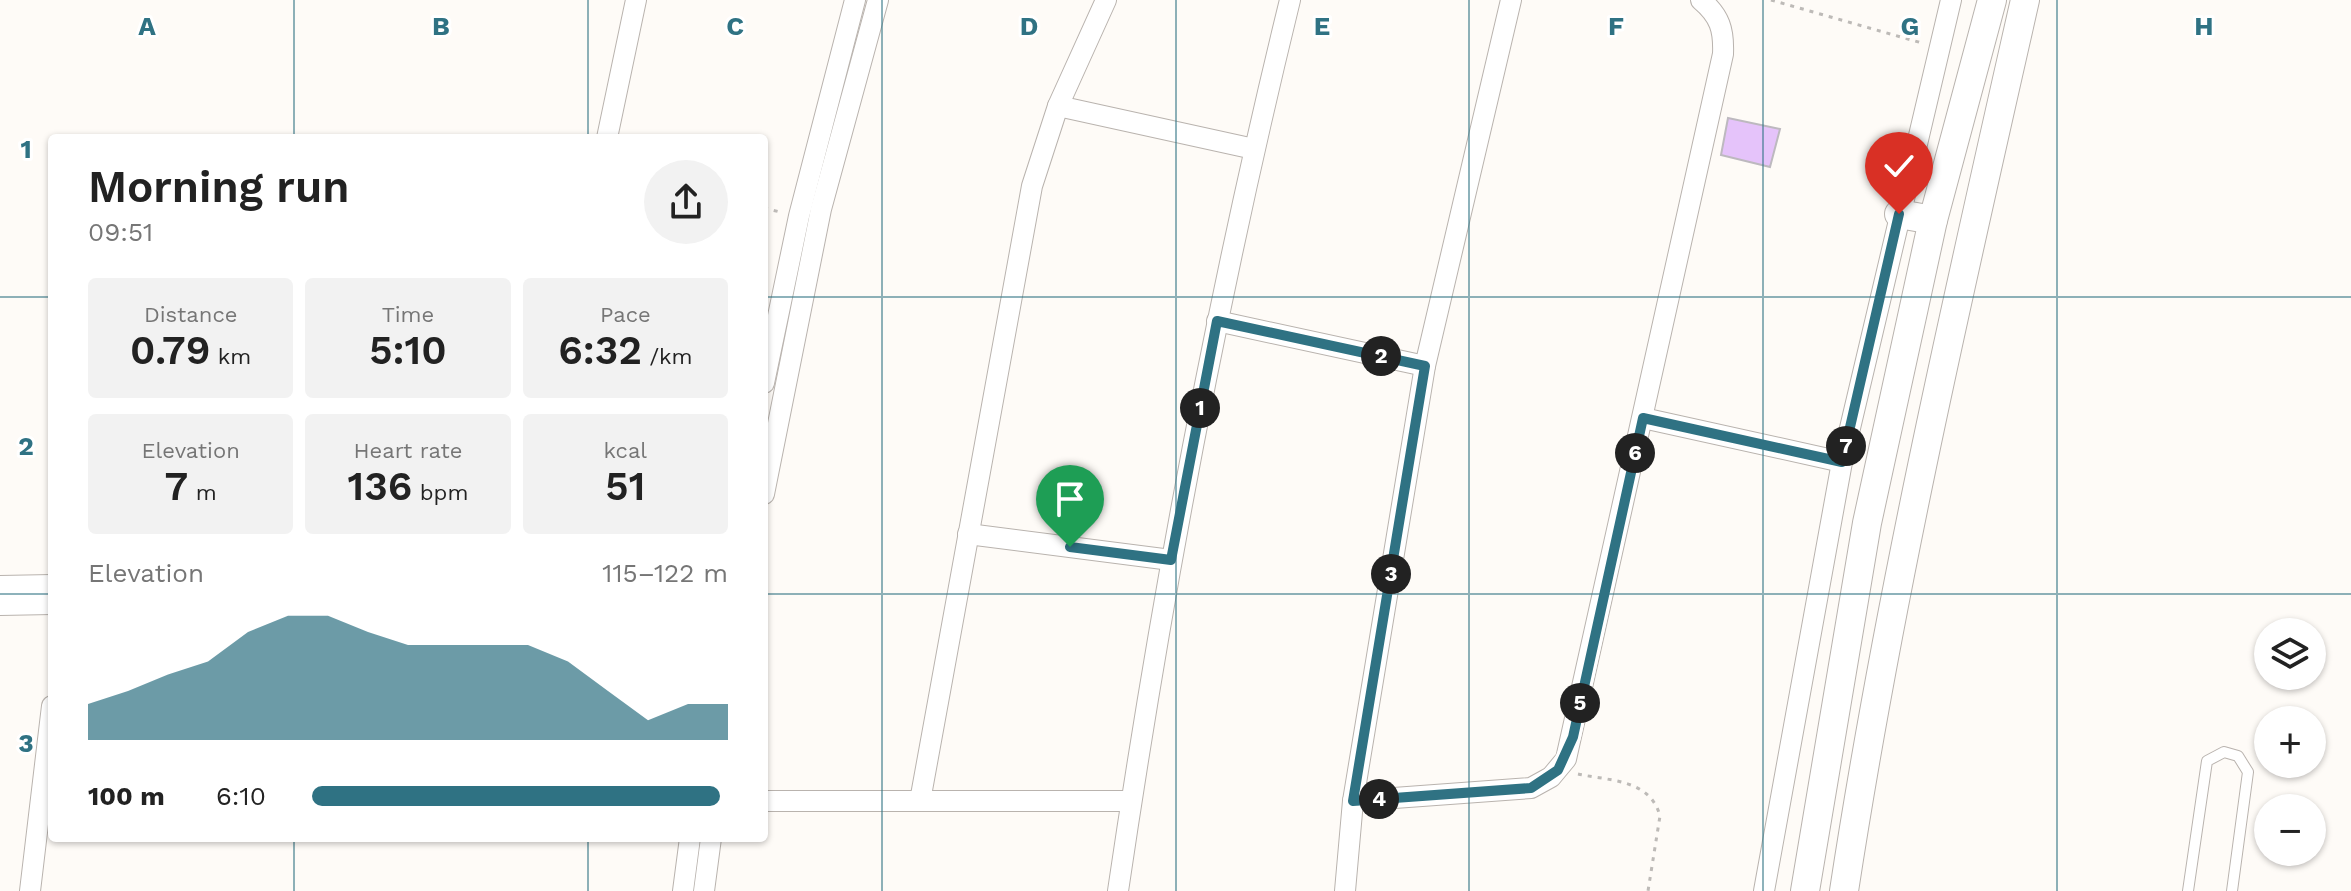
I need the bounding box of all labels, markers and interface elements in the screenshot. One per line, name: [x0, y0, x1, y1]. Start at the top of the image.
text: A: [138, 11, 156, 41]
text: B: [432, 11, 450, 41]
text: C: [726, 11, 744, 41]
text: D: [1020, 11, 1038, 41]
text: E: [1314, 11, 1330, 41]
text: F: [1608, 11, 1624, 41]
text: G: [1901, 11, 1919, 41]
text: H: [2194, 11, 2214, 41]
pin: [1865, 132, 1933, 214]
text: 1: [20, 134, 32, 164]
icon: check: [1877, 144, 1921, 188]
button: share: [644, 160, 728, 244]
text: Morning run: [88, 161, 349, 213]
text: 09:51: [88, 217, 153, 247]
text: Distance: [144, 302, 237, 327]
text: Time: [382, 302, 434, 327]
text: Pace: [600, 302, 651, 327]
text: 0.79: [130, 327, 210, 374]
text: 5:10: [369, 327, 447, 374]
text: 6:32: [558, 327, 642, 374]
pin: 2: [1361, 336, 1401, 376]
text: 2: [1374, 343, 1388, 368]
text: km: [210, 344, 251, 369]
text: /km: [642, 344, 692, 369]
pin: 1: [1180, 388, 1220, 428]
text: 1: [1195, 395, 1205, 420]
pin: 7: [1826, 426, 1866, 466]
text: 2: [18, 431, 34, 461]
pin: 6: [1615, 433, 1655, 473]
text: 7: [1839, 433, 1853, 458]
text: Elevation: [142, 438, 240, 463]
text: Heart rate: [354, 438, 462, 463]
text: kcal: [604, 438, 647, 463]
text: 6: [1628, 440, 1642, 465]
text: 7: [165, 463, 188, 510]
text: 136: [348, 463, 412, 510]
text: 51: [605, 463, 645, 510]
pin: [1036, 465, 1104, 547]
icon: arrive: [1048, 477, 1092, 521]
text: m: [188, 480, 217, 505]
text: bpm: [412, 480, 468, 505]
pin: 3: [1371, 554, 1411, 594]
text: Elevation: [88, 558, 204, 588]
text: 115–122 m: [602, 558, 728, 588]
text: 3: [1384, 561, 1398, 586]
map controls: [2254, 618, 2326, 866]
button: layers: [2254, 618, 2326, 690]
pin: 5: [1560, 683, 1600, 723]
text: 5: [1574, 690, 1586, 715]
button: +: [2254, 706, 2326, 778]
text: 3: [18, 728, 34, 758]
pin: 4: [1359, 779, 1399, 819]
text: 100 m: [88, 781, 165, 811]
text: 6:10: [216, 781, 266, 811]
text: 4: [1372, 786, 1386, 811]
button: −: [2254, 794, 2326, 866]

